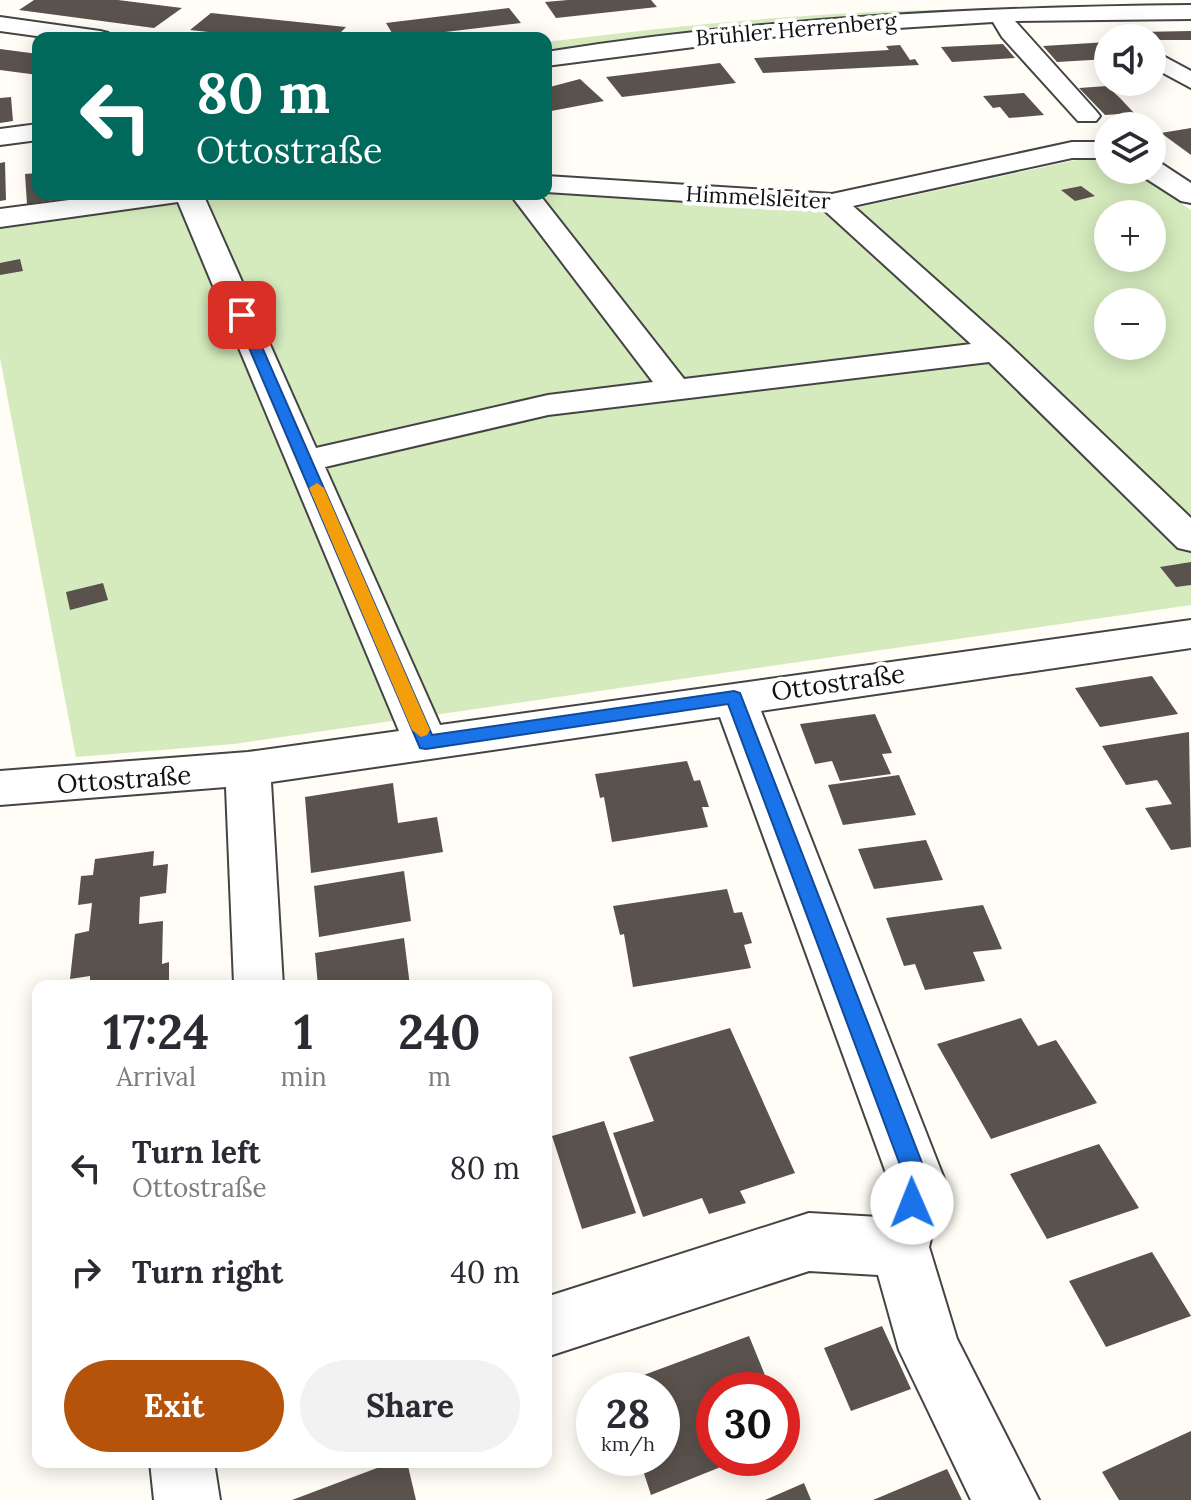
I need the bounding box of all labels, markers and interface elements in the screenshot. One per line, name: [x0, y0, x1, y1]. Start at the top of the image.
street label: Brühler Herrenberg: [694, 6, 898, 52]
map controls: [1094, 24, 1166, 360]
button: sound: [1094, 24, 1166, 96]
text: 80 m: [196, 57, 330, 128]
icon: left: [64, 64, 168, 168]
button: layers: [1094, 112, 1166, 184]
text: Ottostraße: [196, 127, 382, 173]
street label: Himmelsleiter: [685, 179, 832, 215]
button: +: [1094, 200, 1166, 272]
pin: [208, 281, 276, 349]
button: −: [1094, 288, 1166, 360]
icon: arrive: [220, 293, 264, 337]
street label: Ottostraße: [769, 656, 907, 708]
street label: Ottostraße: [56, 758, 192, 800]
text: 17:24: [103, 1001, 209, 1062]
text: 1: [294, 1001, 313, 1062]
text: 240: [398, 1001, 481, 1062]
text: Arrival: [117, 1060, 196, 1093]
text: min: [281, 1060, 327, 1093]
text: m: [428, 1060, 451, 1093]
text: Turn left: [132, 1133, 260, 1171]
icon: left: [64, 1146, 108, 1190]
text: 80 m: [450, 1149, 520, 1187]
position arrow: [870, 1161, 954, 1245]
text: Ottostraße: [132, 1171, 267, 1204]
icon: right: [64, 1250, 108, 1294]
text: Turn right: [132, 1253, 283, 1291]
text: 40 m: [450, 1253, 520, 1291]
button: Exit: [64, 1360, 284, 1452]
button: Share: [300, 1360, 520, 1452]
speed limit sign: 30: [696, 1372, 800, 1476]
text: 28: [606, 1388, 650, 1439]
text: km/h: [601, 1431, 655, 1456]

